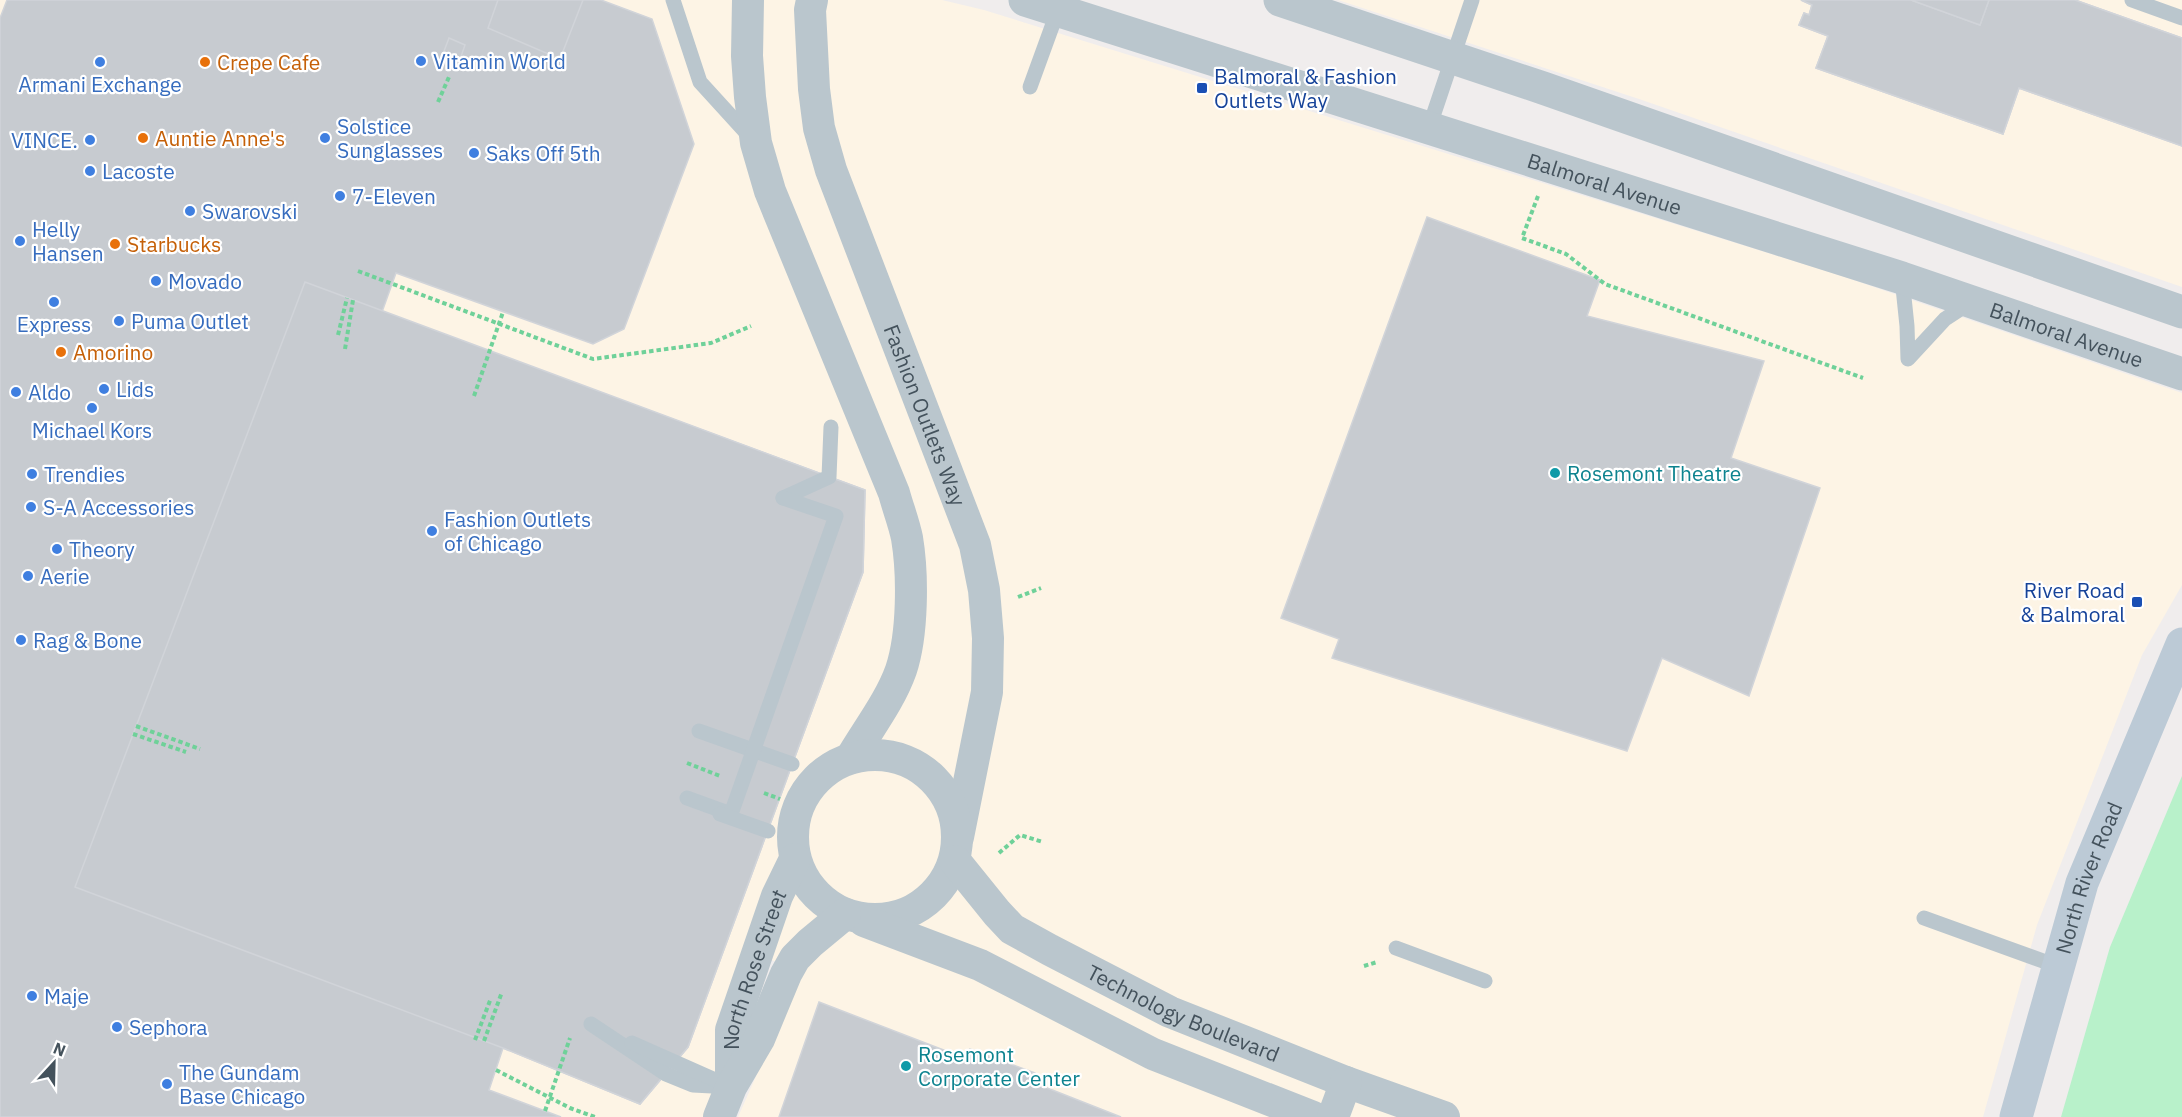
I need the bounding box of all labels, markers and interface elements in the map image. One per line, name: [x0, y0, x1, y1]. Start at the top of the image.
place label: Vitamin World: [433, 47, 566, 75]
place label: Crepe Cafe: [217, 48, 320, 76]
marker: Vitamin World: [414, 54, 428, 68]
marker: Armani Exchange: [93, 55, 107, 69]
marker: Crepe Cafe: [198, 55, 212, 69]
place label: Balmoral & Fashion Outlets Way: [1214, 62, 1397, 114]
place label: Armani Exchange: [18, 70, 182, 98]
marker: Balmoral & Fashion Outlets Way: [1195, 81, 1209, 95]
place label: Solstice Sunglasses: [337, 112, 443, 164]
place label: Auntie Anne's: [155, 124, 285, 152]
place label: VINCE.: [11, 126, 78, 154]
marker: Auntie Anne's: [136, 131, 150, 145]
marker: Solstice Sunglasses: [318, 131, 332, 145]
marker: VINCE.: [83, 133, 97, 147]
place label: Saks Off 5th: [486, 139, 601, 167]
marker: Saks Off 5th: [467, 146, 481, 160]
street label: Balmoral Avenue: [1524, 146, 1685, 221]
place label: Lacoste: [102, 157, 175, 185]
marker: Lacoste: [83, 164, 97, 178]
place label: 7-Eleven: [352, 182, 436, 210]
marker: 7-Eleven: [333, 189, 347, 203]
place label: Swarovski: [202, 197, 297, 225]
marker: Swarovski: [183, 204, 197, 218]
place label: Helly Hansen: [32, 215, 104, 267]
place label: Starbucks: [127, 230, 221, 258]
marker: Helly Hansen: [13, 234, 27, 248]
marker: Starbucks: [108, 237, 122, 251]
place label: Movado: [168, 267, 242, 295]
marker: Movado: [149, 274, 163, 288]
marker: Express: [47, 295, 61, 309]
street label: Balmoral Avenue: [1986, 295, 2147, 374]
place label: Puma Outlet: [131, 307, 249, 335]
place label: Express: [17, 310, 91, 338]
marker: Puma Outlet: [112, 314, 126, 328]
street label: Fashion Outlets Way: [878, 320, 973, 511]
place label: Amorino: [73, 338, 153, 366]
marker: Amorino: [54, 345, 68, 359]
place label: Lids: [116, 375, 154, 403]
place label: Aldo: [28, 378, 71, 406]
marker: Lids: [97, 382, 111, 396]
marker: Aldo: [9, 385, 23, 399]
marker: Michael Kors: [85, 401, 99, 415]
place label: Michael Kors: [32, 416, 152, 444]
place label: Rosemont Theatre: [1567, 459, 1741, 487]
place label: Trendies: [44, 460, 125, 488]
marker: Rosemont Theatre: [1548, 466, 1562, 480]
marker: Trendies: [25, 467, 39, 481]
place label: S-A Accessories: [43, 493, 194, 521]
marker: S-A Accessories: [24, 500, 38, 514]
place label: Fashion Outlets of Chicago: [444, 505, 591, 557]
marker: Fashion Outlets of Chicago: [425, 524, 439, 538]
place label: Theory: [69, 535, 135, 563]
marker: Theory: [50, 542, 64, 556]
place label: Aerie: [40, 562, 89, 590]
marker: Aerie: [21, 569, 35, 583]
place label: River Road & Balmoral: [2020, 576, 2125, 628]
marker: River Road & Balmoral: [2130, 595, 2144, 609]
place label: Rag & Bone: [33, 626, 142, 654]
marker: Rag & Bone: [14, 633, 28, 647]
street label: North River Road: [2049, 797, 2128, 957]
street label: North Rose Street: [716, 884, 792, 1050]
street label: Technology Boulevard: [1082, 958, 1284, 1068]
place label: Maje: [44, 982, 89, 1010]
marker: Maje: [25, 989, 39, 1003]
place label: Sephora: [129, 1013, 207, 1041]
marker: Sephora: [110, 1020, 124, 1034]
north arrow: [24, 1033, 84, 1093]
text: N: [50, 1038, 69, 1061]
place label: Rosemont Corporate Center: [918, 1040, 1080, 1092]
place label: The Gundam Base Chicago: [179, 1058, 305, 1110]
marker: Rosemont Corporate Center: [899, 1059, 913, 1073]
marker: The Gundam Base Chicago: [160, 1077, 174, 1091]

